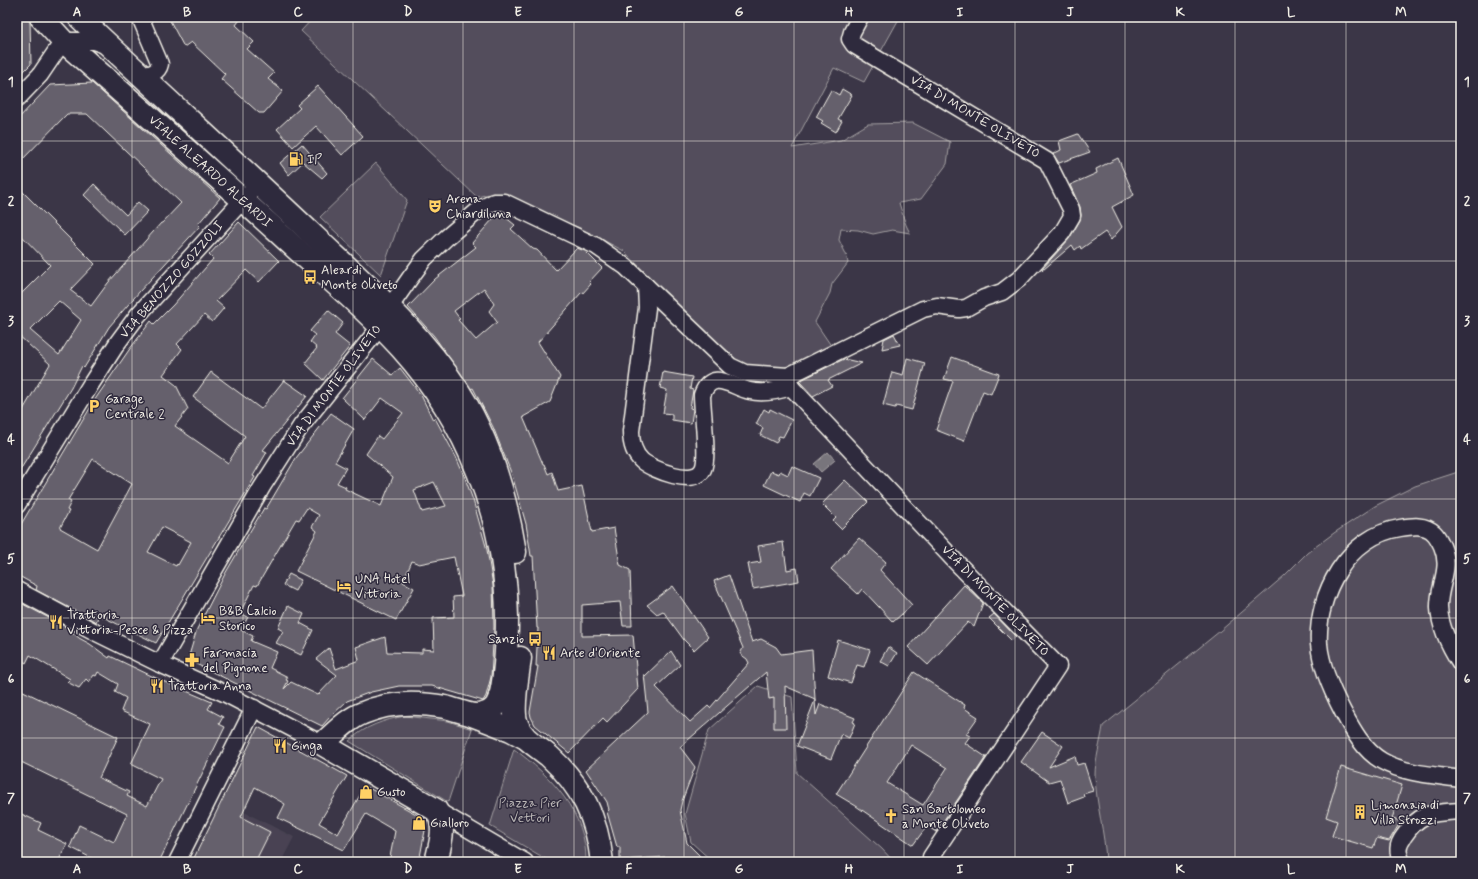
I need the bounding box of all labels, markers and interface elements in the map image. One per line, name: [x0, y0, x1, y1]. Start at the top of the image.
text: A: [73, 4, 81, 21]
text: B: [183, 4, 192, 21]
text: C: [293, 4, 303, 21]
text: D: [404, 4, 413, 21]
text: E: [514, 4, 522, 21]
text: F: [626, 4, 633, 21]
text: G: [735, 4, 744, 21]
text: H: [845, 4, 854, 21]
text: I: [957, 4, 964, 21]
text: J: [1066, 4, 1074, 21]
text: K: [1175, 4, 1185, 21]
text: L: [1287, 4, 1296, 21]
text: M: [1395, 4, 1407, 21]
street label: VIA DI MONTE OLIVETO: [907, 72, 1043, 163]
text: 1: [8, 74, 14, 91]
text: 1: [1464, 74, 1470, 91]
street label: VIALE ALEARDO ALEARDI: [145, 112, 276, 232]
fuel station icon: IP: [288, 151, 304, 167]
place label: IP: [307, 151, 322, 168]
place label: Arena Chiardiluna: [446, 191, 512, 223]
text: 2: [8, 193, 15, 210]
text: 2: [1464, 193, 1471, 210]
theatre icon: Arena Chiardiluna: [427, 198, 443, 214]
street label: VIA BENOZZO GOZZOLI: [116, 217, 228, 342]
place label: Aleardi Monte Oliveto: [321, 262, 398, 294]
bus stop icon: Aleardi Monte Oliveto: [302, 269, 318, 285]
text: 3: [8, 313, 14, 330]
text: 3: [1464, 313, 1470, 330]
street label: VIA DI MONTE OLIVETO: [283, 322, 385, 450]
place label: Garage Centrale 2: [105, 391, 165, 423]
parking icon: Garage Centrale 2: [86, 398, 102, 414]
text: 4: [7, 432, 15, 449]
text: 4: [1463, 432, 1471, 449]
street label: VIA DI MONTE OLIVETO: [937, 542, 1053, 660]
text: 5: [7, 551, 15, 568]
text: 5: [1463, 551, 1471, 568]
place label: UNA Hotel Vittoria: [355, 571, 411, 603]
hotel icon: UNA Hotel Vittoria: [336, 578, 352, 594]
place label: B&B Calcio Storico: [219, 603, 277, 635]
place label: Trattoria Vittoria-Pesce & Pizza: [67, 607, 193, 639]
hotel icon: B&B Calcio Storico: [200, 610, 216, 626]
restaurant icon: Trattoria Vittoria-Pesce & Pizza: [48, 614, 64, 630]
place label: Sanzio: [488, 631, 524, 648]
bus stop icon: Sanzio: [527, 631, 543, 647]
place label: Farmacia del Pignone: [203, 645, 268, 677]
restaurant icon: Arte d'Oriente: [541, 645, 557, 661]
place label: Arte d'Oriente: [560, 645, 641, 662]
pharmacy icon: Farmacia del Pignone: [184, 652, 200, 668]
text: 6: [8, 671, 15, 688]
text: 6: [1464, 671, 1471, 688]
restaurant icon: Trattoria Anna: [149, 678, 165, 694]
place label: Trattoria Anna: [168, 678, 252, 695]
restaurant icon: Ginga: [272, 738, 288, 754]
place label: Ginga: [291, 738, 323, 756]
shop icon: Gusto: [358, 784, 374, 800]
place label: Gusto: [377, 784, 406, 801]
text: 7: [7, 790, 15, 807]
text: 7: [1463, 790, 1471, 807]
park label: Piazza Pier Vettori: [499, 795, 562, 827]
place label: Limonaia di Villa Strozzi: [1371, 797, 1439, 829]
place label: San Bartolomeo a Monte Oliveto: [902, 801, 989, 833]
building icon: Limonaia di Villa Strozzi: [1352, 804, 1368, 820]
church icon: San Bartolomeo a Monte Oliveto: [883, 808, 899, 824]
shop icon: Gialloro: [411, 815, 427, 831]
place label: Gialloro: [430, 815, 469, 832]
text: A: [73, 861, 81, 878]
text: B: [183, 861, 192, 878]
text: C: [293, 861, 303, 878]
text: D: [404, 861, 413, 878]
text: E: [514, 861, 522, 878]
text: F: [626, 861, 633, 878]
text: G: [735, 861, 744, 878]
text: H: [845, 861, 854, 878]
text: I: [957, 861, 964, 878]
text: J: [1066, 861, 1074, 878]
text: K: [1175, 861, 1185, 878]
text: L: [1287, 861, 1296, 878]
text: M: [1395, 861, 1407, 878]

